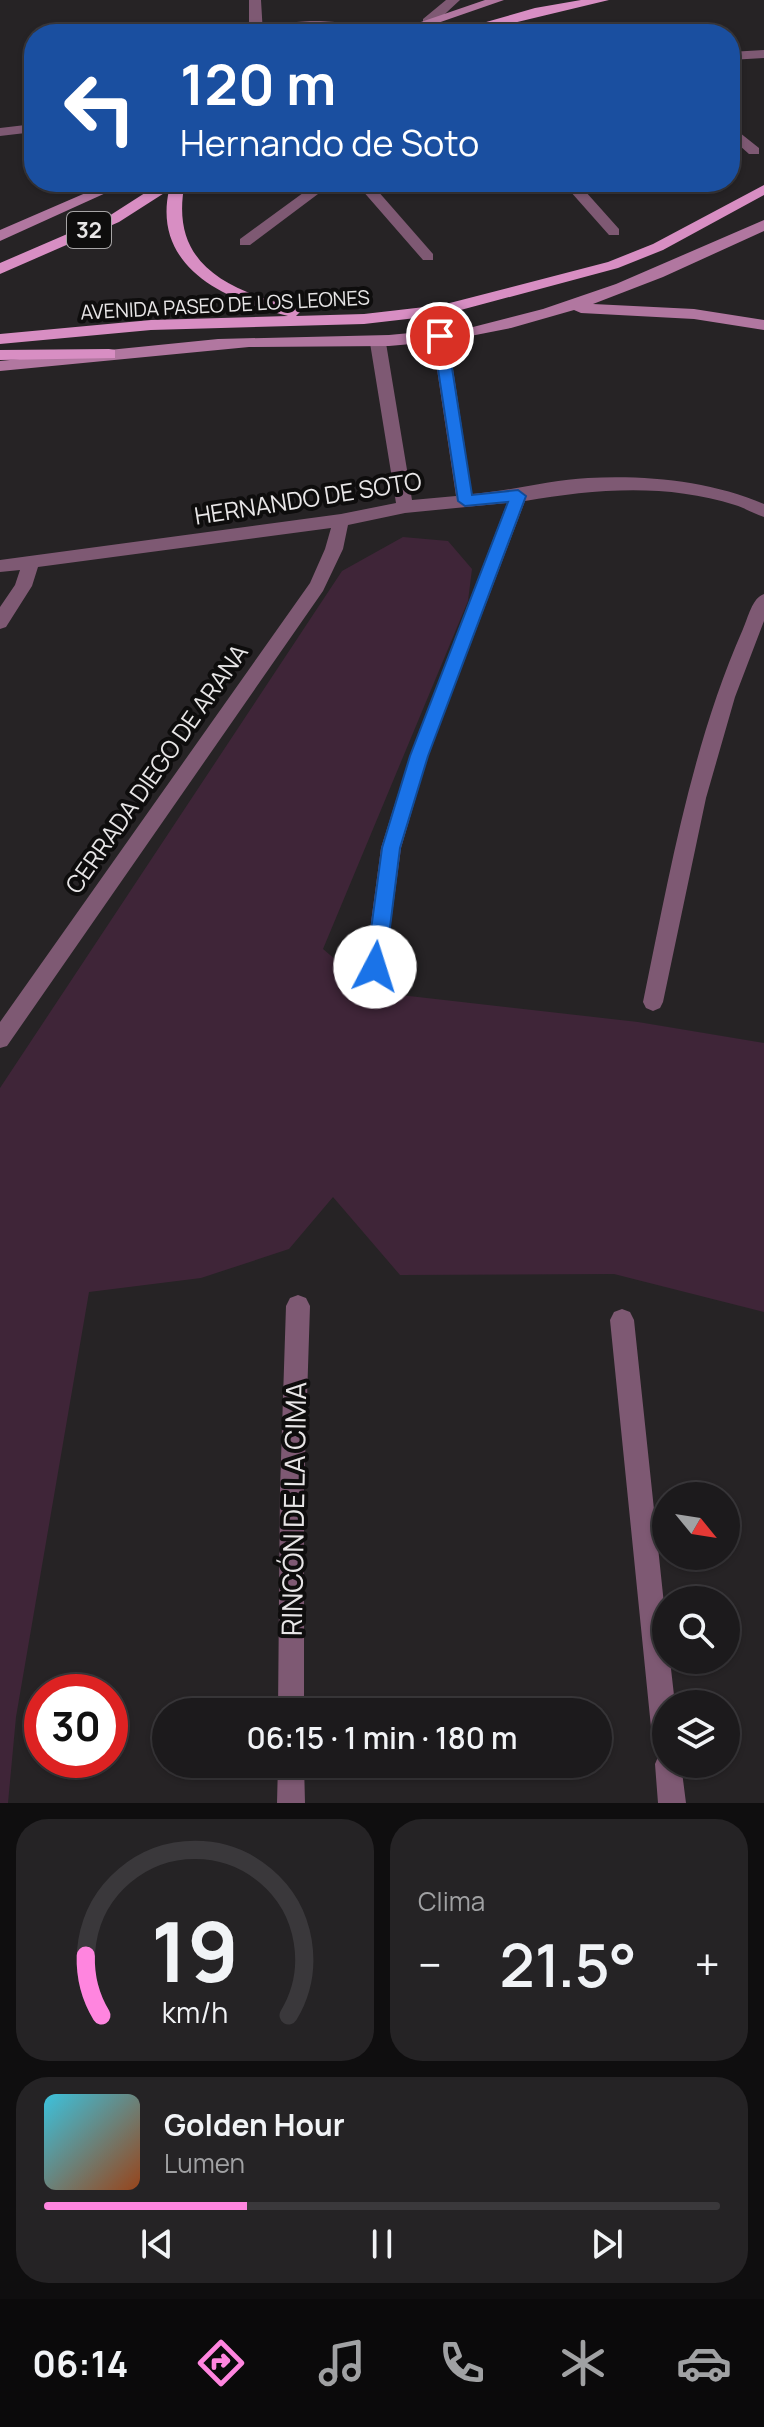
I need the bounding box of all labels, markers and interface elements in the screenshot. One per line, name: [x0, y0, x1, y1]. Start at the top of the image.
text: 120 m: [180, 45, 336, 122]
icon: left: [48, 56, 152, 160]
text: Hernando de Soto: [180, 118, 479, 167]
road number: 32: [67, 212, 111, 248]
street label: AVENIDA PASEO DE LOS LEONES: [80, 283, 370, 326]
pin: [406, 302, 474, 370]
icon: arrive: [418, 314, 462, 358]
street label: HERNANDO DE SOTO: [192, 463, 424, 532]
street label: CERRADA DIEGO DE ARANA: [57, 637, 255, 899]
position arrow: [333, 925, 417, 1009]
street label: RINCÓN DE LA CIMA: [272, 1381, 314, 1636]
north arrow: [652, 1482, 740, 1570]
map controls: [652, 1482, 740, 1778]
button: search: [652, 1586, 740, 1674]
speed limit sign: 30: [24, 1674, 128, 1778]
button: layers: [652, 1690, 740, 1778]
text: 06:15 · 1 min · 180 m: [246, 1717, 518, 1758]
text: Clima: [418, 1883, 485, 1919]
text: 19: [151, 1893, 239, 2007]
text: 21.5°: [500, 1923, 637, 2005]
text: −: [418, 1934, 442, 1994]
text: +: [695, 1934, 720, 1994]
text: km/h: [162, 1993, 228, 2032]
text: Golden Hour: [164, 2104, 345, 2145]
text: Lumen: [164, 2145, 245, 2181]
icon: previous: [135, 2222, 179, 2266]
icon: pause: [360, 2222, 404, 2266]
icon: next: [585, 2222, 629, 2266]
icon: directions: [193, 2335, 249, 2391]
icon: music: [314, 2335, 370, 2391]
icon: phone: [434, 2335, 490, 2391]
icon: climate: [555, 2335, 611, 2391]
icon: car: [676, 2335, 732, 2391]
text: 06:14: [32, 2339, 128, 2388]

